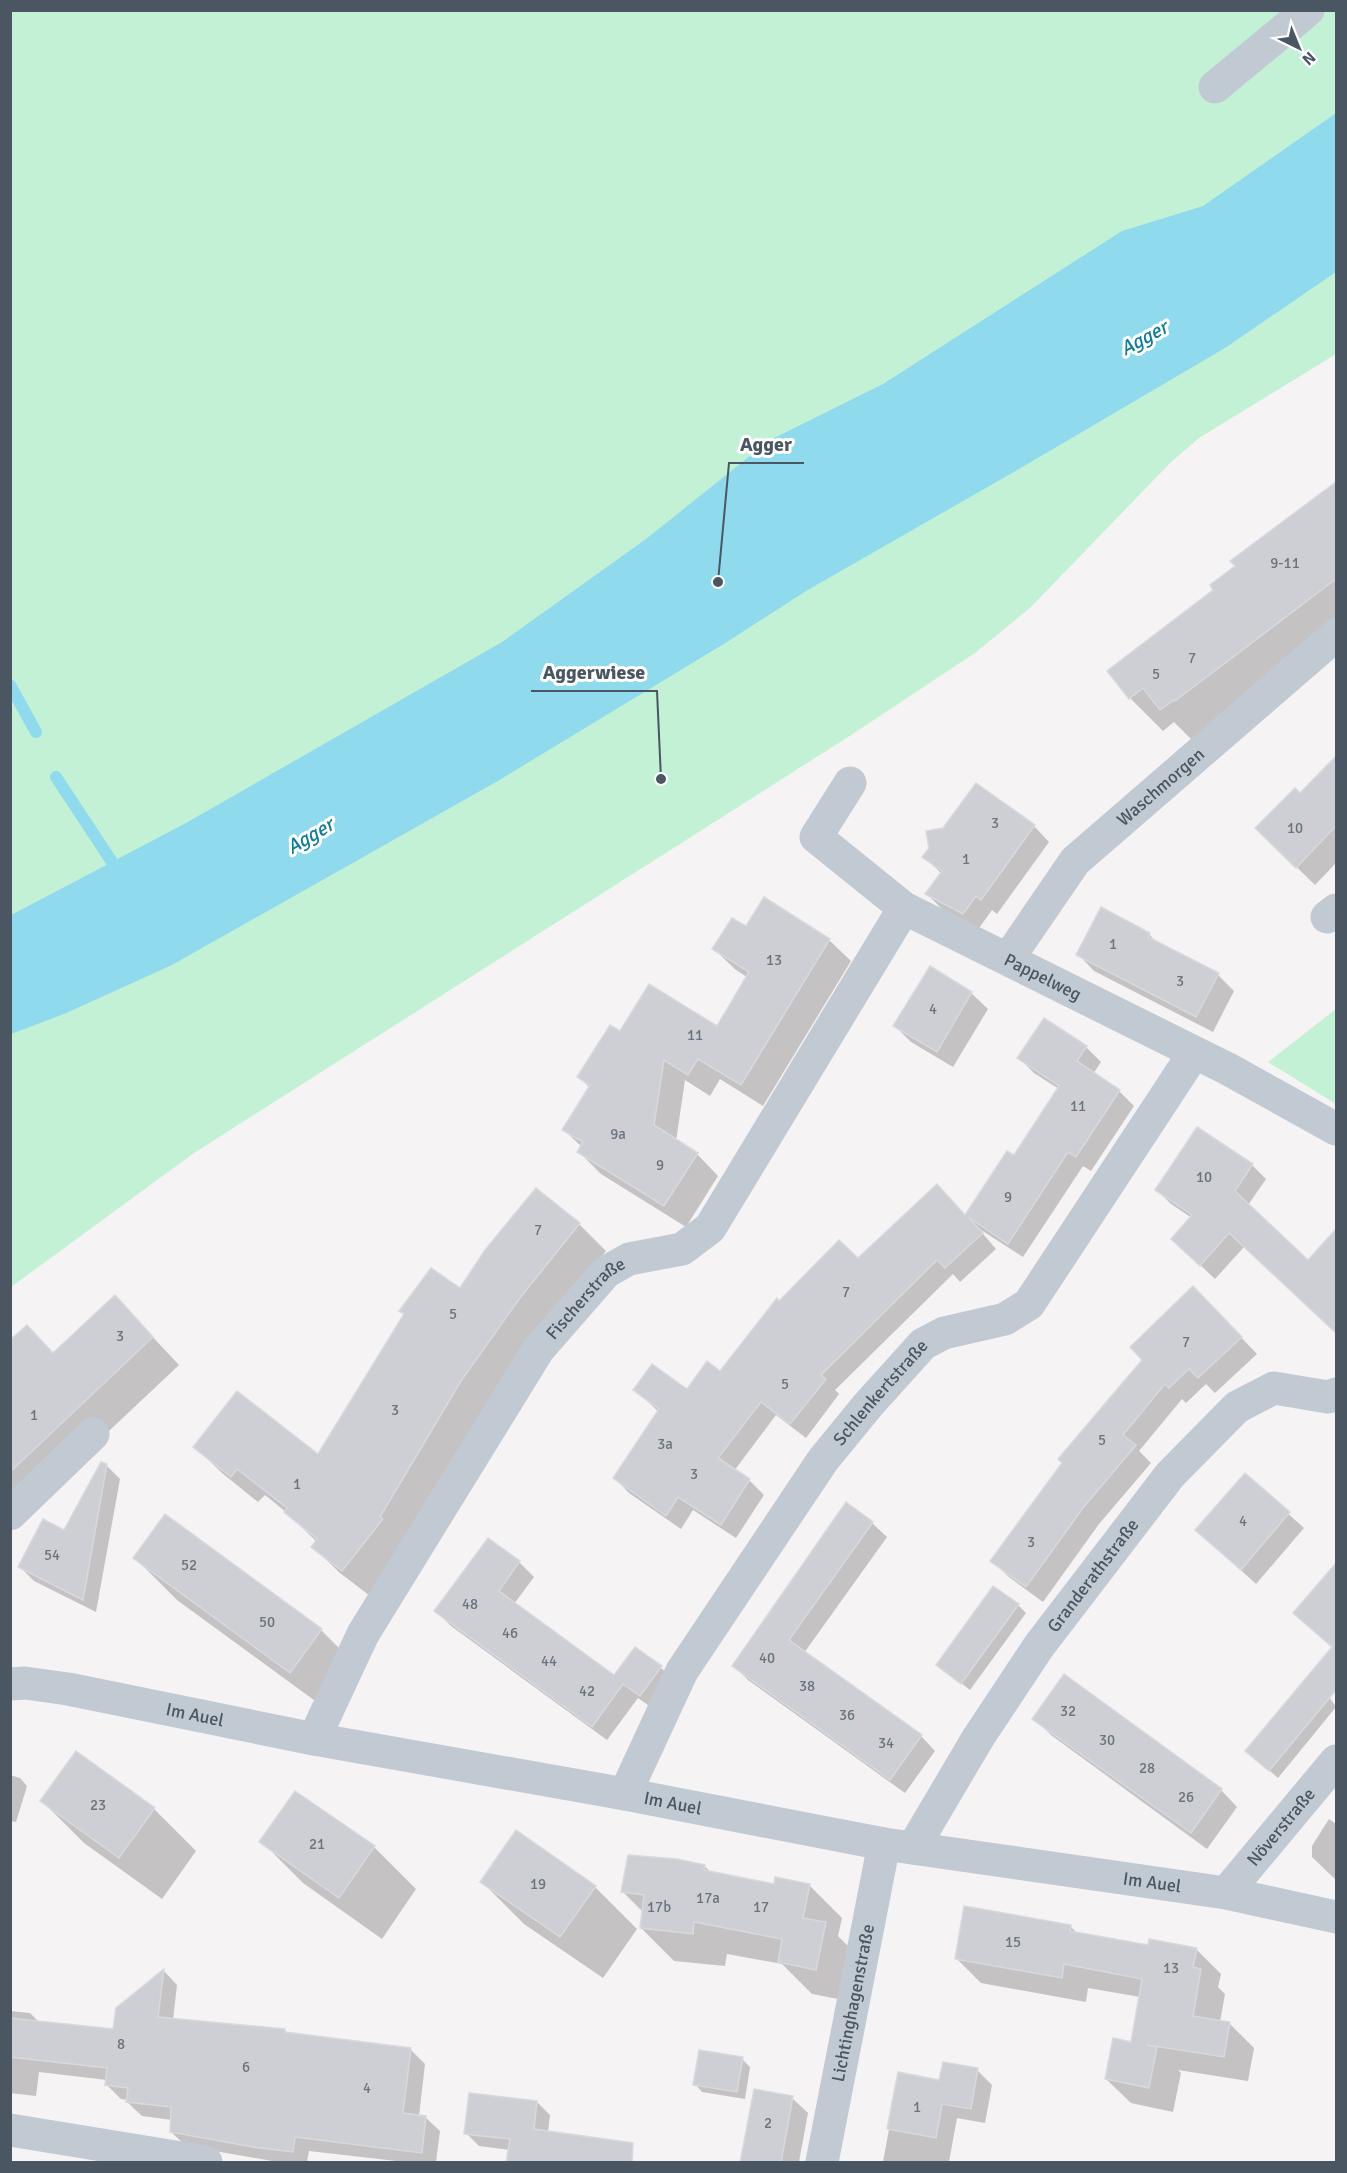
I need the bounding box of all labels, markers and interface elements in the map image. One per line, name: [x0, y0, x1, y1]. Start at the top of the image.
north arrow: [1269, 18, 1329, 78]
text: N: [1298, 47, 1319, 69]
water label: Agger: [1116, 314, 1174, 361]
callout: Agger: [729, 425, 804, 463]
text: Agger: [740, 432, 792, 457]
house number: 9-11: [1270, 554, 1300, 572]
house number: 7: [1188, 649, 1196, 667]
callout: Aggerwiese: [531, 653, 657, 691]
text: Aggerwiese: [543, 660, 645, 685]
house number: 5: [1152, 665, 1160, 683]
street label: Waschmorgen: [1112, 743, 1209, 831]
water label: Agger: [282, 811, 340, 860]
house number: 3: [991, 814, 999, 832]
house number: 10: [1287, 819, 1303, 837]
house number: 1: [962, 850, 970, 868]
house number: 1: [1109, 935, 1117, 953]
street label: Pappelweg: [1001, 949, 1085, 1005]
house number: 13: [766, 951, 782, 969]
house number: 3: [1176, 972, 1184, 990]
house number: 4: [929, 1000, 937, 1018]
house number: 11: [687, 1026, 703, 1044]
house number: 11: [1070, 1097, 1086, 1115]
house number: 9a: [610, 1125, 626, 1143]
house number: 9: [656, 1156, 664, 1174]
house number: 10: [1196, 1168, 1212, 1186]
house number: 9: [1004, 1188, 1012, 1206]
house number: 7: [534, 1221, 542, 1239]
street label: Fischerstraße: [541, 1252, 629, 1344]
house number: 7: [842, 1283, 850, 1301]
house number: 5: [449, 1305, 457, 1323]
house number: 3: [116, 1327, 124, 1345]
house number: 7: [1182, 1333, 1190, 1351]
street label: Schlenkertstraße: [828, 1335, 933, 1450]
house number: 5: [781, 1375, 789, 1393]
house number: 3: [391, 1401, 399, 1419]
house number: 1: [30, 1406, 38, 1424]
house number: 5: [1098, 1431, 1106, 1449]
house number: 3a: [657, 1435, 673, 1453]
house number: 3: [690, 1465, 698, 1483]
house number: 1: [293, 1475, 301, 1493]
house number: 4: [1239, 1512, 1247, 1530]
street label: Granderathstraße: [1043, 1514, 1144, 1637]
house number: 3: [1027, 1533, 1035, 1551]
house number: 54: [44, 1546, 60, 1564]
house number: 52: [181, 1556, 197, 1574]
house number: 48: [462, 1595, 478, 1613]
house number: 50: [259, 1613, 275, 1631]
house number: 46: [502, 1624, 518, 1642]
house number: 40: [759, 1649, 775, 1667]
house number: 44: [541, 1652, 557, 1670]
house number: 38: [799, 1677, 815, 1695]
house number: 42: [579, 1682, 595, 1700]
street label: Im Auel: [164, 1698, 226, 1731]
house number: 32: [1060, 1702, 1076, 1720]
house number: 36: [839, 1706, 855, 1724]
house number: 30: [1099, 1731, 1115, 1749]
house number: 34: [878, 1734, 894, 1752]
house number: 28: [1139, 1759, 1155, 1777]
street label: Növerstraße: [1242, 1783, 1320, 1871]
street label: Im Auel: [642, 1787, 704, 1820]
house number: 26: [1178, 1788, 1194, 1806]
house number: 23: [90, 1796, 106, 1814]
house number: 21: [309, 1835, 325, 1853]
street label: Im Auel: [1122, 1867, 1183, 1897]
house number: 19: [530, 1875, 546, 1893]
house number: 17a: [696, 1889, 720, 1907]
house number: 17b: [647, 1898, 671, 1916]
house number: 17: [753, 1898, 769, 1916]
street label: Lichtinghagenstraße: [827, 1922, 879, 2084]
house number: 15: [1005, 1933, 1021, 1951]
house number: 13: [1163, 1959, 1179, 1977]
house number: 8: [117, 2035, 125, 2053]
house number: 6: [242, 2058, 250, 2076]
house number: 4: [363, 2079, 371, 2097]
house number: 1: [913, 2098, 921, 2116]
house number: 2: [764, 2114, 772, 2132]

